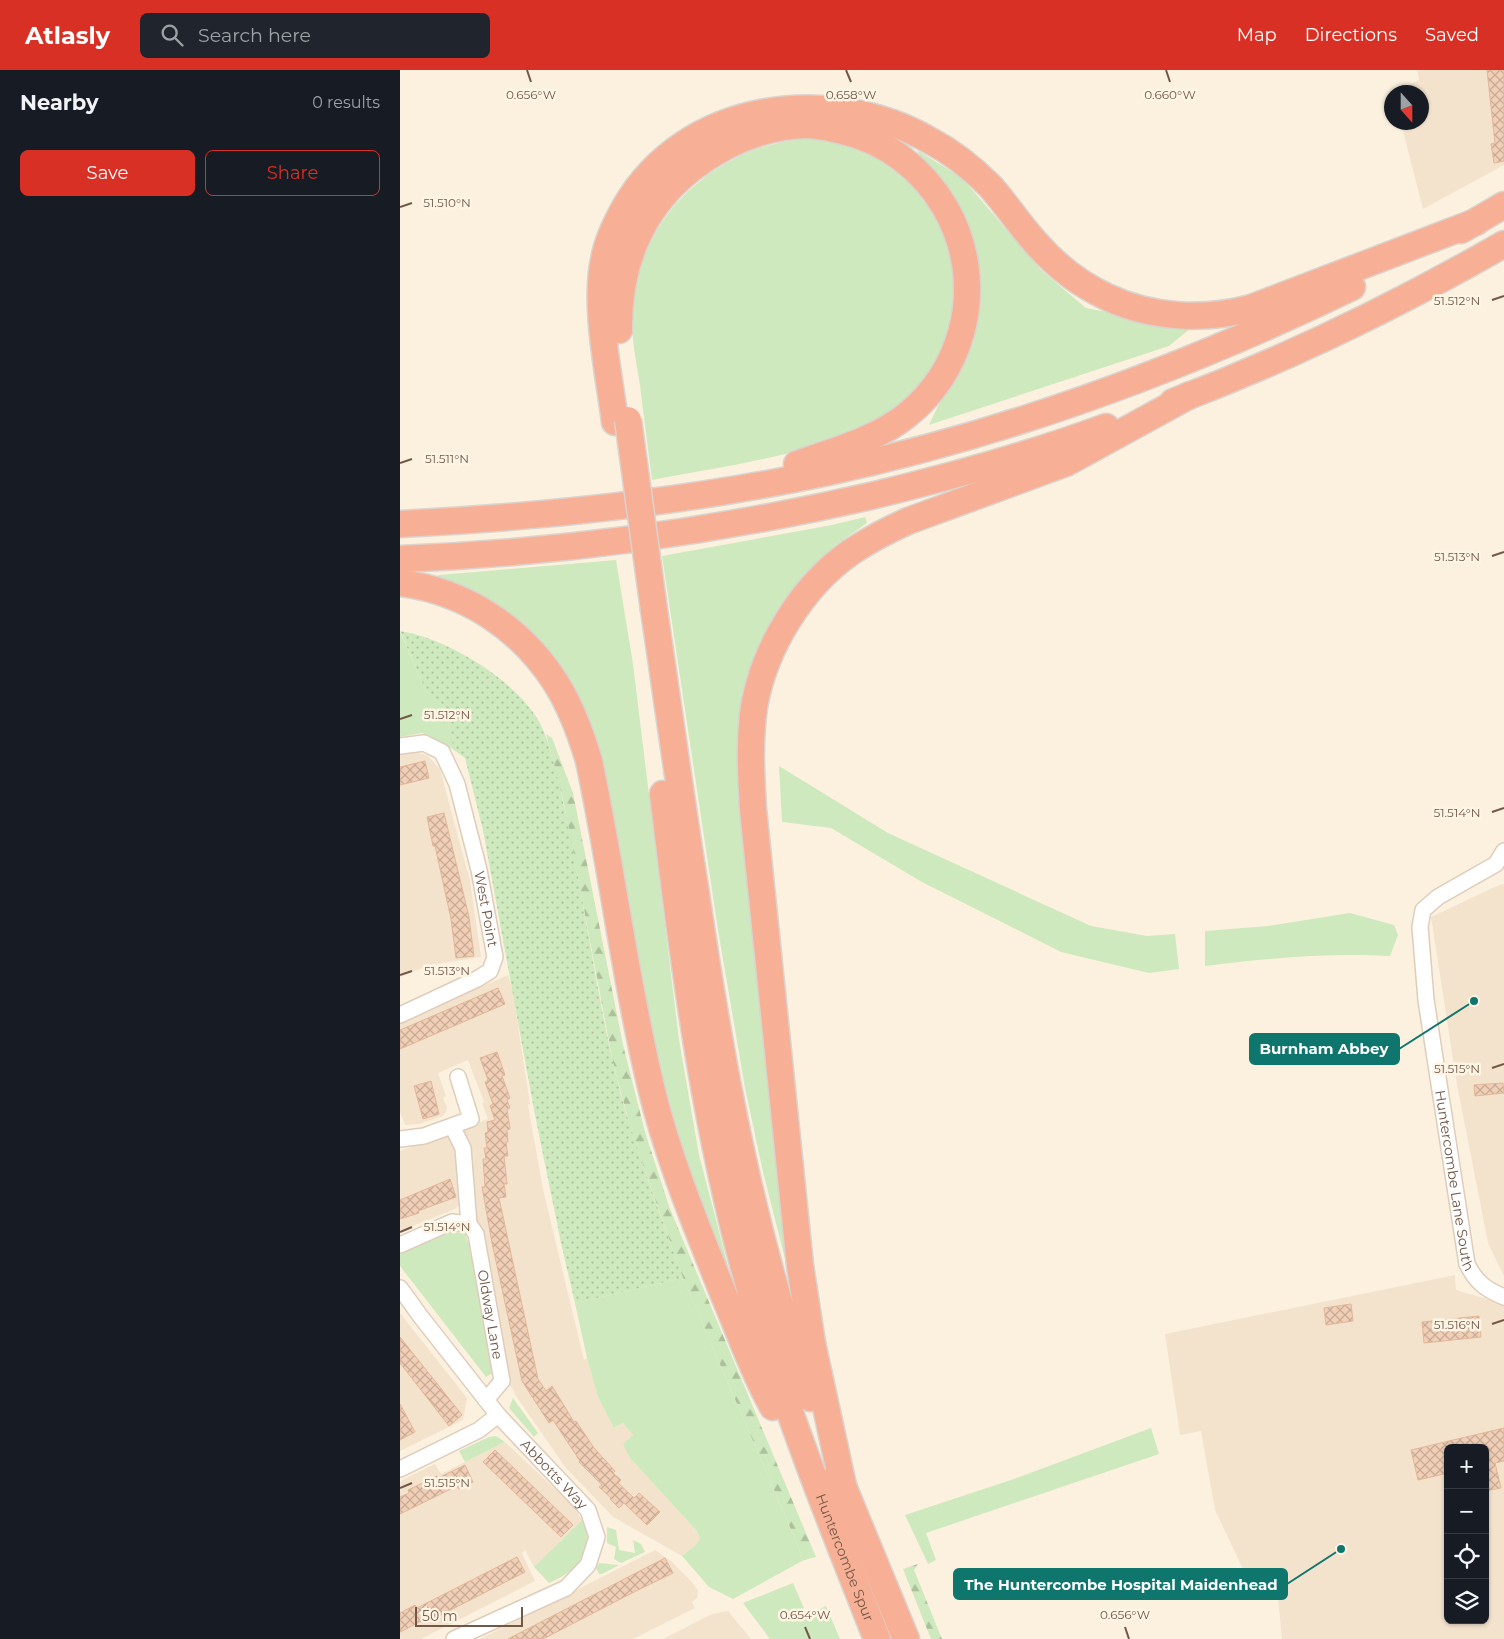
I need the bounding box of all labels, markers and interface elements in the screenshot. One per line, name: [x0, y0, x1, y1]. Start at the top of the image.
search box: [140, 13, 490, 58]
text: Atlasly: [25, 21, 110, 50]
icon: search: [158, 21, 186, 49]
text: Search here: [198, 24, 311, 47]
text: Map: [1237, 24, 1277, 46]
text: Directions: [1305, 24, 1397, 46]
text: Saved: [1425, 24, 1479, 46]
north arrow: [1384, 85, 1429, 130]
text: 0.656°W: [506, 87, 556, 102]
text: 0.658°W: [826, 87, 876, 102]
text: 0.660°W: [1144, 87, 1196, 102]
text: Nearby: [20, 90, 99, 115]
text: 0 results: [312, 93, 380, 112]
button: Save: [20, 150, 195, 196]
button: Share: [205, 150, 380, 196]
text: 51.510°N: [423, 195, 471, 210]
text: 51.512°N: [1434, 293, 1480, 308]
text: 51.511°N: [425, 451, 469, 466]
text: 51.513°N: [1434, 549, 1480, 564]
text: 51.512°N: [424, 707, 470, 722]
text: 51.514°N: [1433, 805, 1481, 820]
street label: West Point: [470, 869, 502, 949]
text: 51.513°N: [424, 963, 470, 978]
callout: Burnham Abbey: [1250, 1034, 1399, 1064]
text: Burnham Abbey: [1260, 1039, 1389, 1058]
text: 51.515°N: [1434, 1061, 1480, 1076]
street label: Huntercombe Lane South: [1431, 1089, 1478, 1274]
text: 51.514°N: [423, 1219, 471, 1234]
street label: Oldway Lane: [473, 1268, 507, 1361]
text: 51.516°N: [1434, 1317, 1480, 1332]
street label: Abbotts Way: [517, 1435, 592, 1513]
map controls: [1444, 1444, 1489, 1624]
button: +: [1444, 1444, 1489, 1489]
text: 51.515°N: [424, 1475, 470, 1490]
button: −: [1444, 1489, 1489, 1534]
street label: Huntercombe Spur: [812, 1491, 878, 1624]
button: locate: [1444, 1534, 1489, 1579]
callout: The Huntercombe Hospital Maidenhead: [954, 1569, 1287, 1599]
text: The Huntercombe Hospital Maidenhead: [964, 1575, 1278, 1594]
button: layers: [1444, 1579, 1489, 1624]
scale bar: [415, 1604, 522, 1627]
text: 50 m: [422, 1607, 458, 1625]
text: 0.654°W: [780, 1607, 830, 1622]
text: 0.656°W: [1100, 1607, 1150, 1622]

